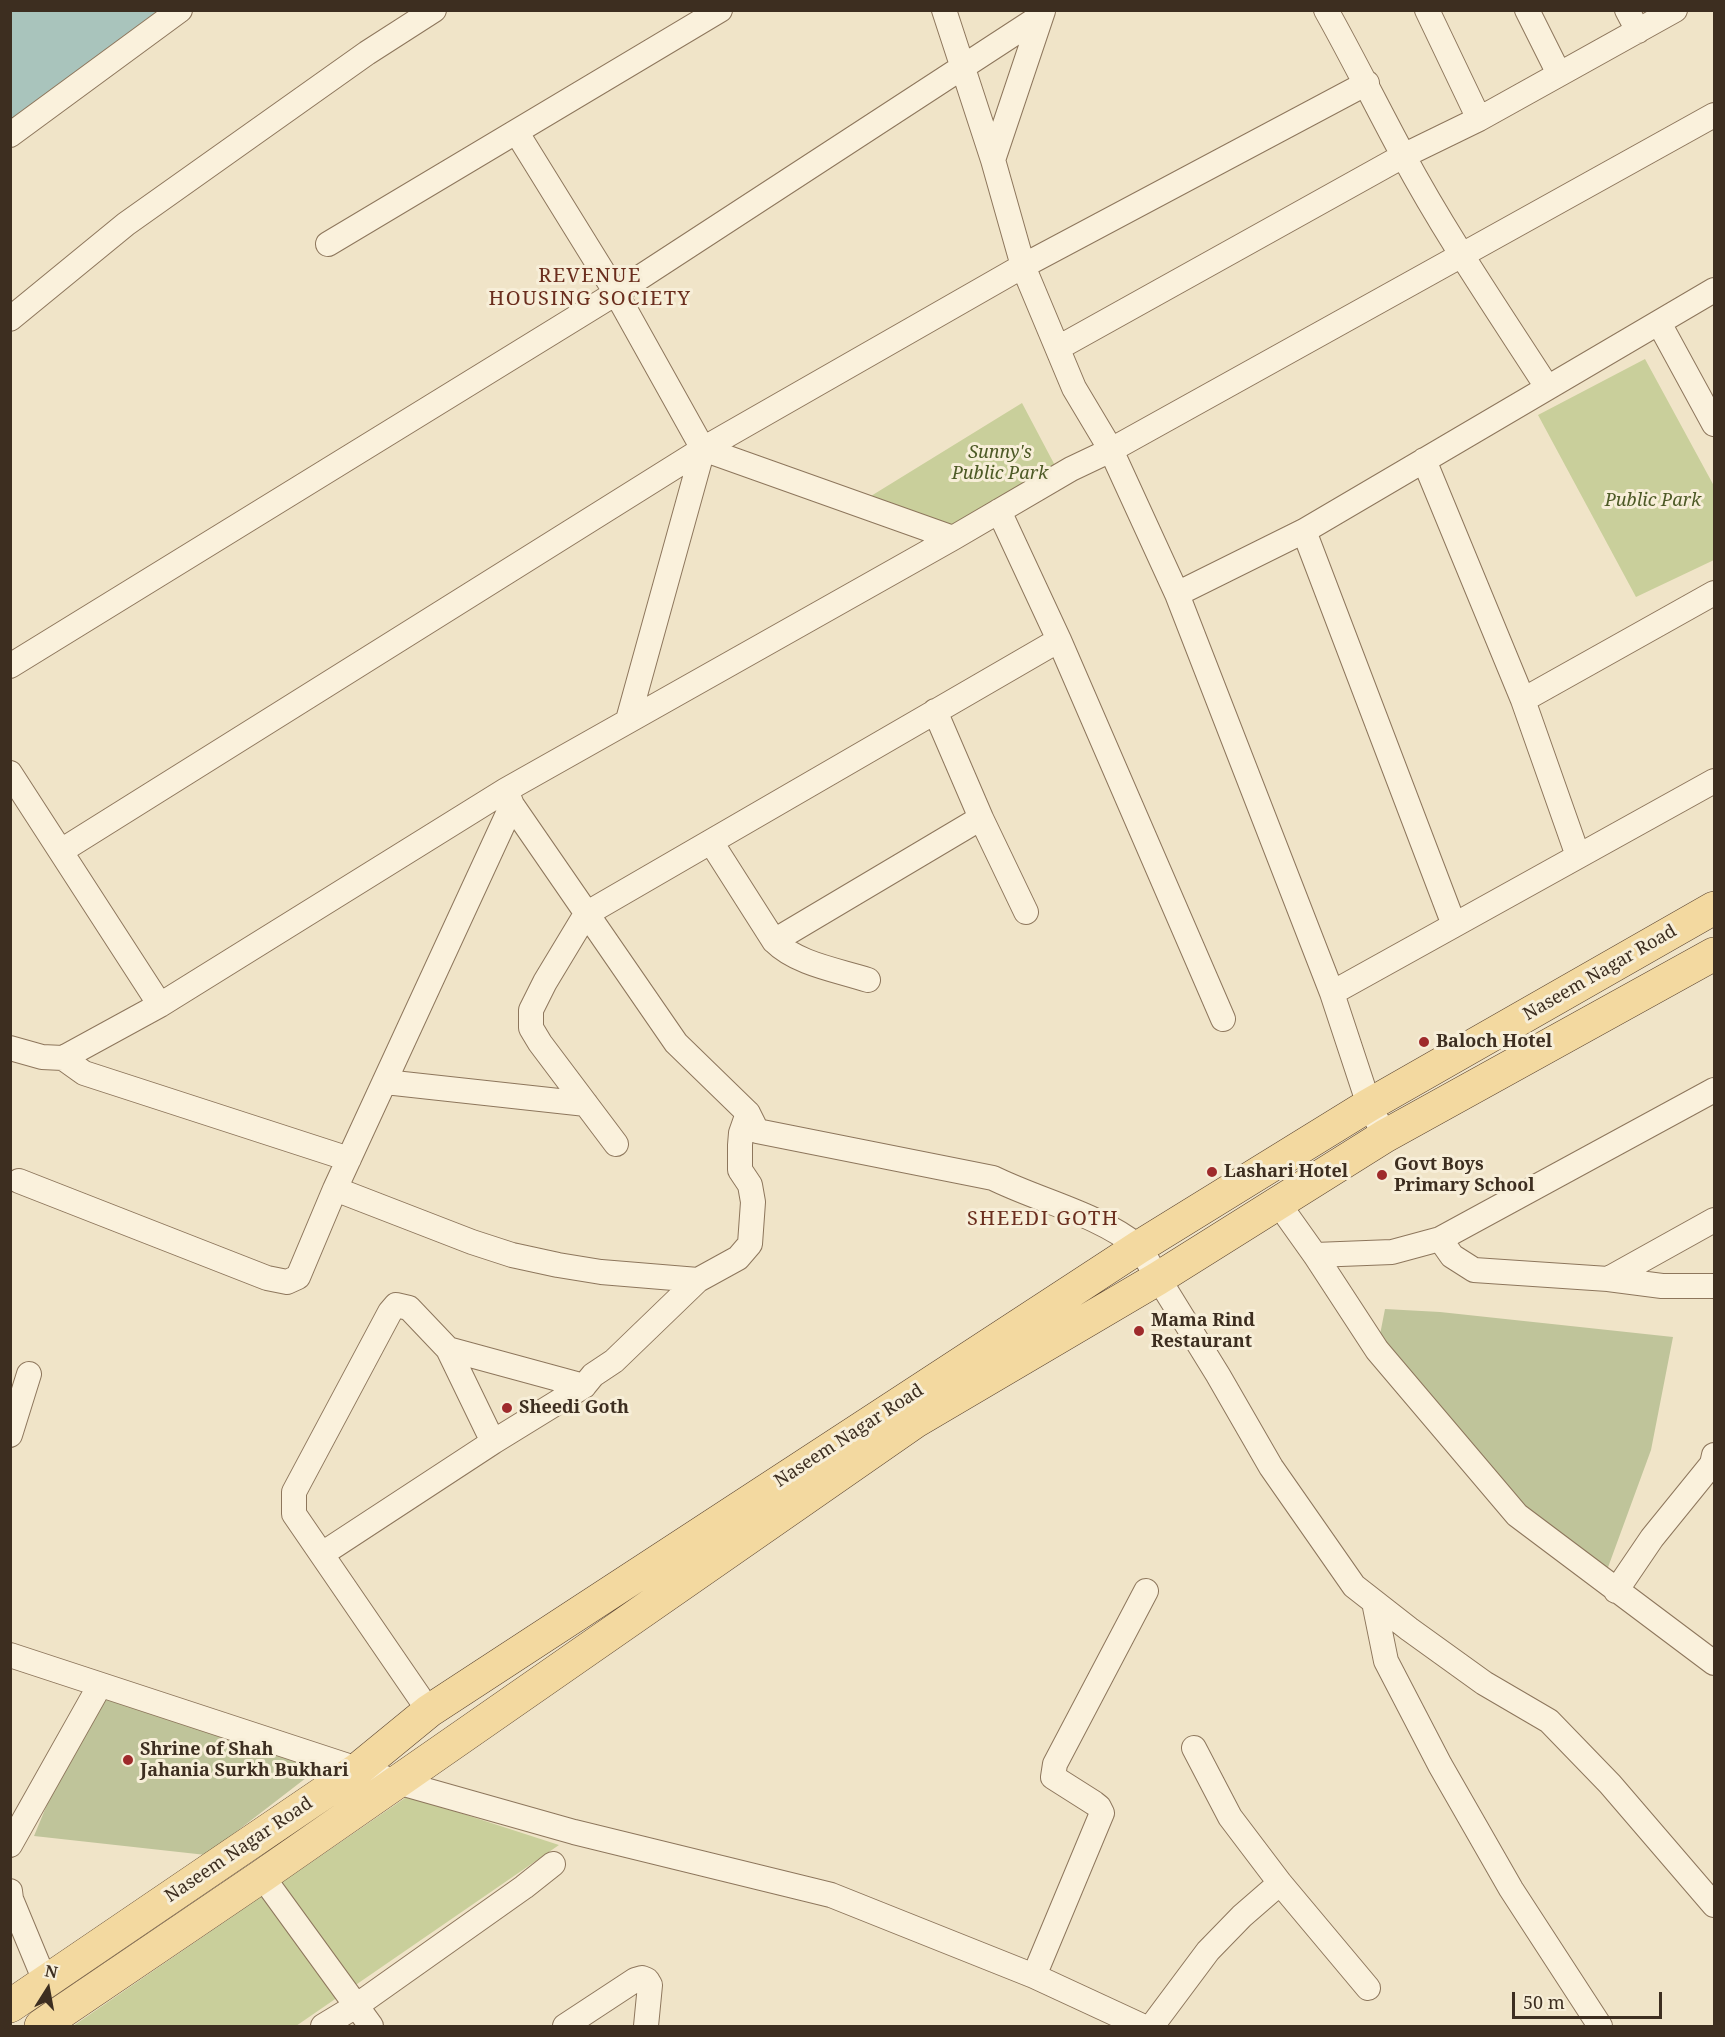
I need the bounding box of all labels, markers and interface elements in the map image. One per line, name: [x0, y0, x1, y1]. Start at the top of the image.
district label: REVENUE HOUSING SOCIETY: [488, 264, 692, 311]
park label: Sunny's Public Park: [952, 442, 1048, 484]
park label: Public Park: [1605, 490, 1701, 512]
street label: Naseem Nagar Road: [1520, 920, 1680, 1026]
place label: Baloch Hotel: [1436, 1031, 1552, 1053]
marker: Baloch Hotel: [1417, 1035, 1431, 1049]
place label: Govt Boys Primary School: [1394, 1154, 1535, 1196]
place label: Lashari Hotel: [1224, 1161, 1348, 1183]
marker: Lashari Hotel: [1205, 1165, 1219, 1179]
marker: Govt Boys Primary School: [1375, 1168, 1389, 1182]
district label: SHEEDI GOTH: [967, 1207, 1119, 1231]
place label: Mama Rind Restaurant: [1151, 1310, 1255, 1352]
marker: Mama Rind Restaurant: [1132, 1324, 1146, 1338]
street label: Naseem Nagar Road: [771, 1380, 927, 1492]
place label: Sheedi Goth: [519, 1397, 629, 1419]
marker: Sheedi Goth: [500, 1401, 514, 1415]
place label: Shrine of Shah Jahania Surkh Bukhari: [140, 1739, 349, 1782]
marker: Shrine of Shah Jahania Surkh Bukhari: [121, 1753, 135, 1767]
street label: Naseem Nagar Road: [161, 1793, 317, 1907]
north arrow: [18, 1959, 78, 2019]
text: N: [43, 1959, 60, 1983]
scale bar: [1515, 1980, 1665, 2018]
text: 50 m: [1523, 1990, 1565, 2014]

